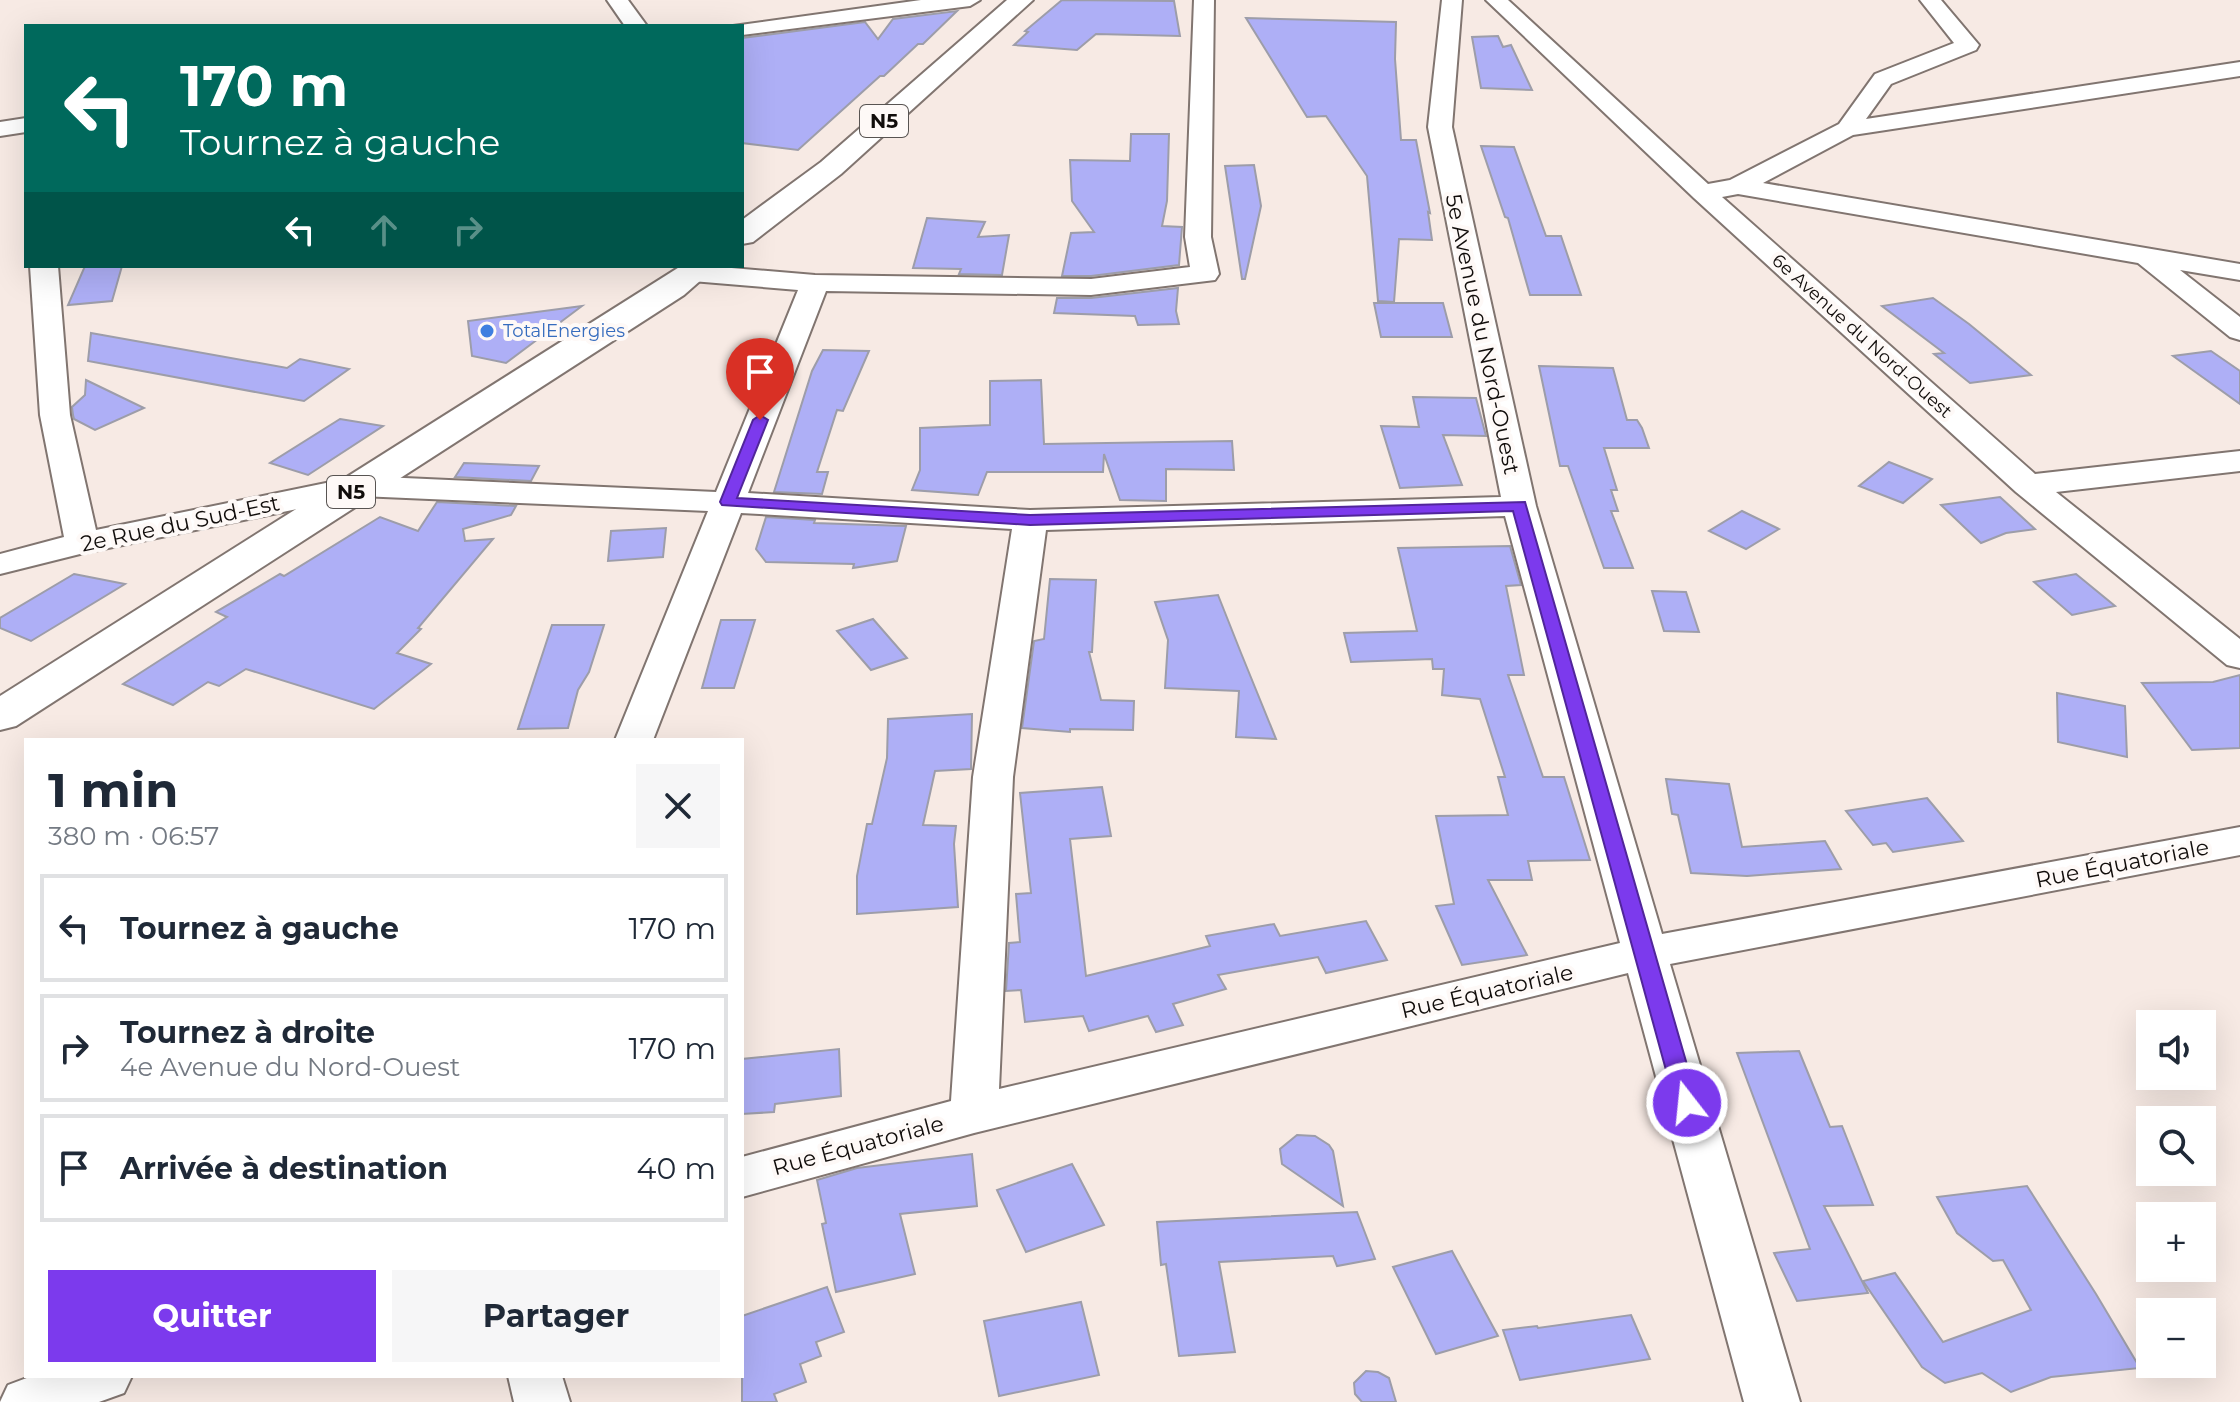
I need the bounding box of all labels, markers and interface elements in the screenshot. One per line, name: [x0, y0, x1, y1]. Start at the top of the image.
text: 170 m: [180, 52, 348, 120]
icon: left: [48, 56, 152, 160]
road number: N5: [860, 105, 908, 137]
text: Tournez à gauche: [180, 120, 500, 164]
street label: 5e Avenue du Nord-Ouest: [1440, 192, 1525, 477]
icon: left: [278, 208, 322, 252]
icon: ahead: [362, 208, 406, 252]
icon: right: [446, 208, 490, 252]
street label: 6e Avenue du Nord-Ouest: [1767, 249, 1957, 423]
place label: TotalEnergies: [503, 320, 625, 342]
marker: TotalEnergies: [478, 322, 496, 340]
pin: [726, 338, 794, 420]
icon: arrive: [738, 350, 782, 394]
road number: N5: [327, 476, 375, 508]
street label: 2e Rue du Sud-Est: [78, 489, 282, 558]
text: 1 min: [48, 761, 178, 819]
button: close: [636, 764, 720, 848]
text: 380 m · 06:57: [48, 820, 219, 852]
street label: Rue Équatoriale: [2033, 833, 2211, 894]
icon: left: [52, 906, 96, 950]
text: Tournez à gauche: [120, 910, 399, 947]
text: 170 m: [629, 910, 716, 947]
street label: Rue Équatoriale: [1398, 959, 1576, 1024]
map controls: [2136, 1010, 2216, 1378]
button: sound: [2136, 1010, 2216, 1090]
text: Tournez à droite: [120, 1014, 375, 1051]
icon: right: [52, 1026, 96, 1070]
text: 170 m: [629, 1030, 716, 1067]
text: 4e Avenue du Nord-Ouest: [120, 1051, 460, 1083]
position arrow: [1645, 1061, 1729, 1145]
button: search: [2136, 1106, 2216, 1186]
street label: Rue Équatoriale: [770, 1110, 947, 1181]
icon: arrive: [52, 1146, 96, 1190]
text: Arrivée à destination: [120, 1150, 448, 1187]
text: 40 m: [637, 1150, 716, 1187]
button: +: [2136, 1202, 2216, 1282]
button: Quitter: [48, 1270, 376, 1362]
button: Partager: [392, 1270, 720, 1362]
button: −: [2136, 1298, 2216, 1378]

